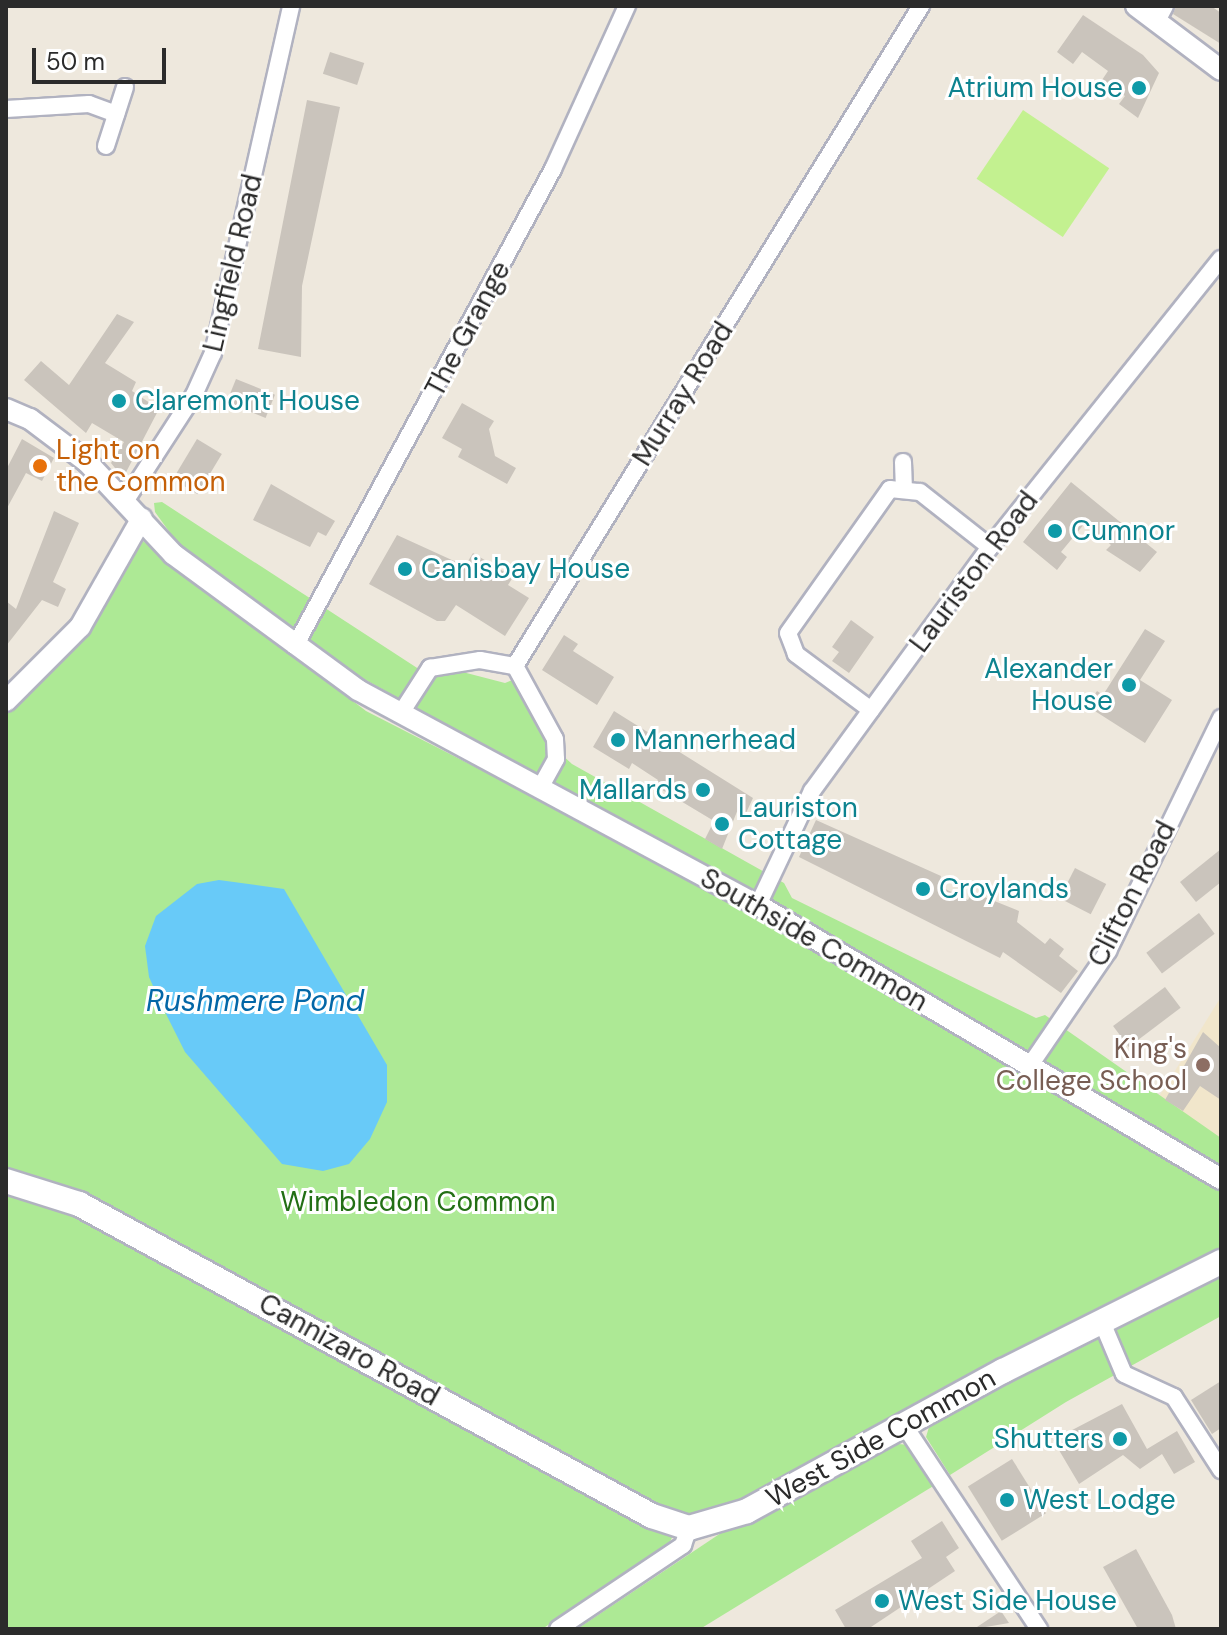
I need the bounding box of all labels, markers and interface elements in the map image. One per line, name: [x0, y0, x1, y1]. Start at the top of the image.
scale bar: [36, 32, 170, 82]
text: 50 m: [46, 46, 105, 77]
place label: Atrium House: [947, 71, 1123, 105]
marker: Atrium House: [1130, 79, 1148, 97]
street label: Lingfield Road: [196, 171, 270, 355]
street label: The Grange: [418, 255, 518, 403]
street label: Murray Road: [625, 316, 741, 472]
place label: Claremont House: [135, 384, 360, 418]
marker: Claremont House: [110, 392, 128, 410]
place label: Light on the Common: [56, 433, 226, 499]
marker: Light on the Common: [31, 457, 49, 475]
street label: Lauriston Road: [903, 485, 1045, 659]
place label: Cumnor: [1071, 514, 1175, 548]
marker: Cumnor: [1046, 522, 1064, 540]
place label: Canisbay House: [421, 552, 630, 586]
marker: Canisbay House: [396, 560, 414, 578]
place label: Alexander House: [984, 652, 1113, 718]
marker: Alexander House: [1120, 676, 1138, 694]
place label: Mannerhead: [634, 723, 796, 757]
marker: Mannerhead: [609, 731, 627, 749]
place label: Mallards: [579, 773, 687, 807]
marker: Mallards: [694, 781, 712, 799]
place label: Lauriston Cottage: [738, 791, 858, 857]
marker: Lauriston Cottage: [713, 815, 731, 833]
street label: Clifton Road: [1081, 816, 1183, 972]
street label: Southside Common: [694, 861, 934, 1019]
place label: Croylands: [939, 872, 1069, 906]
marker: Croylands: [914, 880, 932, 898]
water label: Rushmere Pond: [146, 983, 364, 1019]
place label: King's College School: [996, 1032, 1187, 1098]
marker: King's College School: [1194, 1056, 1212, 1074]
park label: Wimbledon Common: [280, 1185, 556, 1219]
street label: Cannizaro Road: [253, 1287, 445, 1413]
street label: West Side Common: [761, 1361, 1001, 1515]
place label: Shutters: [994, 1422, 1104, 1456]
marker: Shutters: [1111, 1430, 1129, 1448]
place label: West Lodge: [1023, 1483, 1176, 1517]
marker: West Lodge: [998, 1491, 1016, 1509]
place label: West Side House: [898, 1584, 1117, 1618]
marker: West Side House: [873, 1592, 891, 1610]

